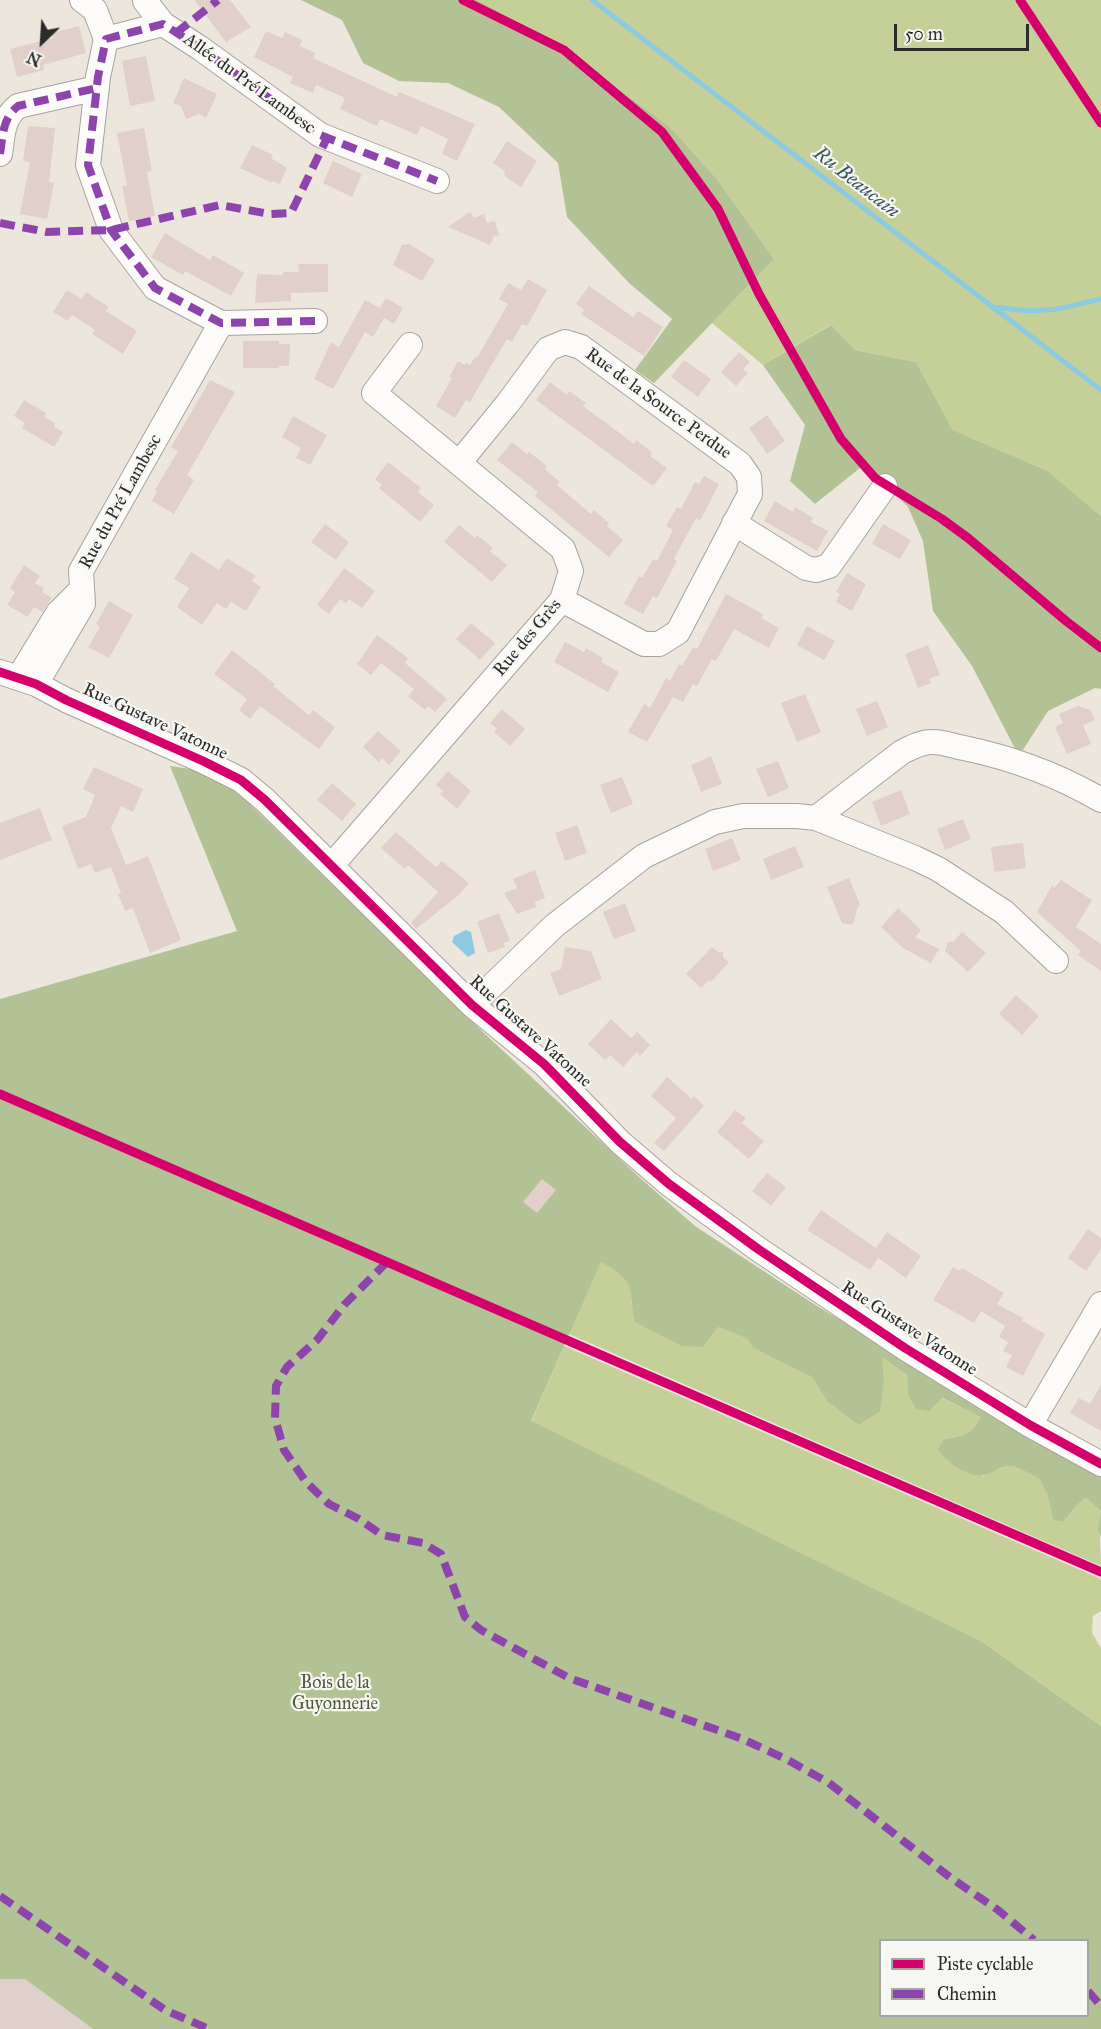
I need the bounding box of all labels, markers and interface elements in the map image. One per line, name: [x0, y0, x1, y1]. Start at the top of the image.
north arrow: [12, 12, 72, 72]
scale bar: [897, 12, 1032, 50]
text: 50 m: [905, 23, 943, 45]
street label: Allée du Pré Lambesc: [179, 29, 319, 139]
text: N: [24, 47, 44, 70]
water label: Ru Beaucain: [808, 142, 904, 224]
street label: Rue de la Source Perdue: [581, 344, 735, 464]
street label: Rue du Pré Lambesc: [75, 431, 167, 573]
street label: Rue des Grès: [489, 595, 567, 681]
street label: Rue Gustave Vatonne: [79, 679, 231, 765]
street label: Rue Gustave Vatonne: [464, 971, 596, 1093]
street label: Rue Gustave Vatonne: [837, 1277, 981, 1381]
park label: Bois de la Guyonnerie: [292, 1673, 378, 1716]
legend: [879, 1939, 1089, 2017]
text: Piste cyclable: [937, 1953, 1034, 1975]
text: Chemin: [937, 1983, 997, 2005]

